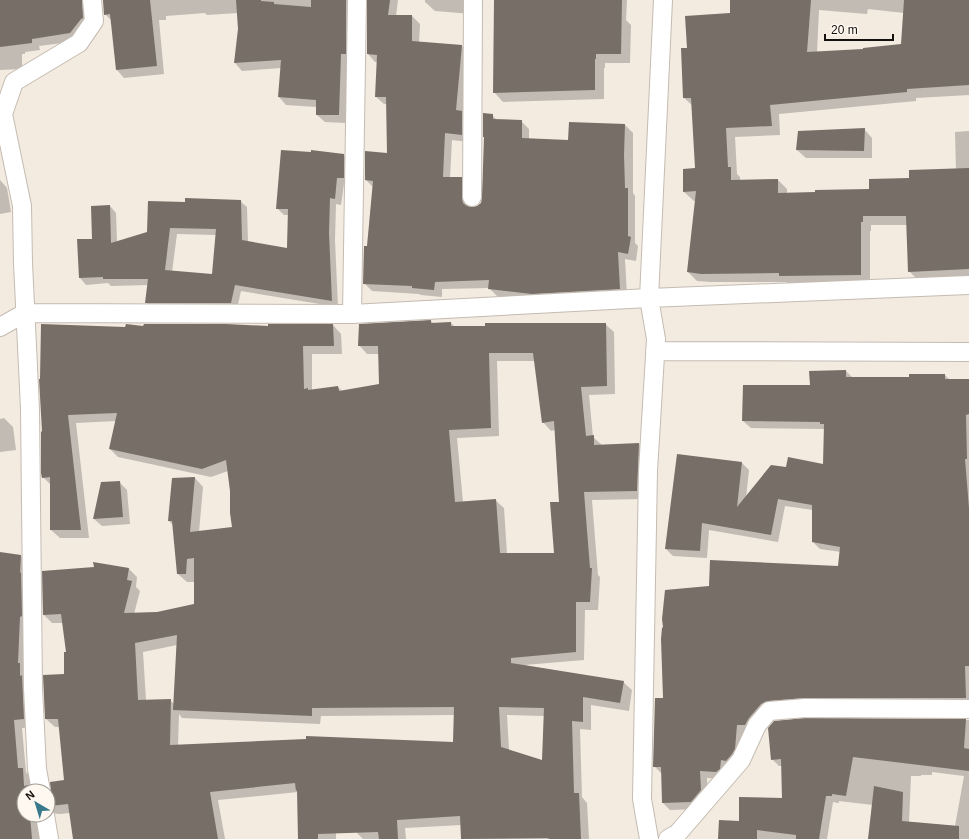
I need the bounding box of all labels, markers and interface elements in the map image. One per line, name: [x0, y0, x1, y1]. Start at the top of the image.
scale bar: [825, 16, 893, 42]
text: 20 m: [831, 23, 858, 37]
north arrow: [16, 783, 56, 823]
text: N: [23, 788, 37, 802]

